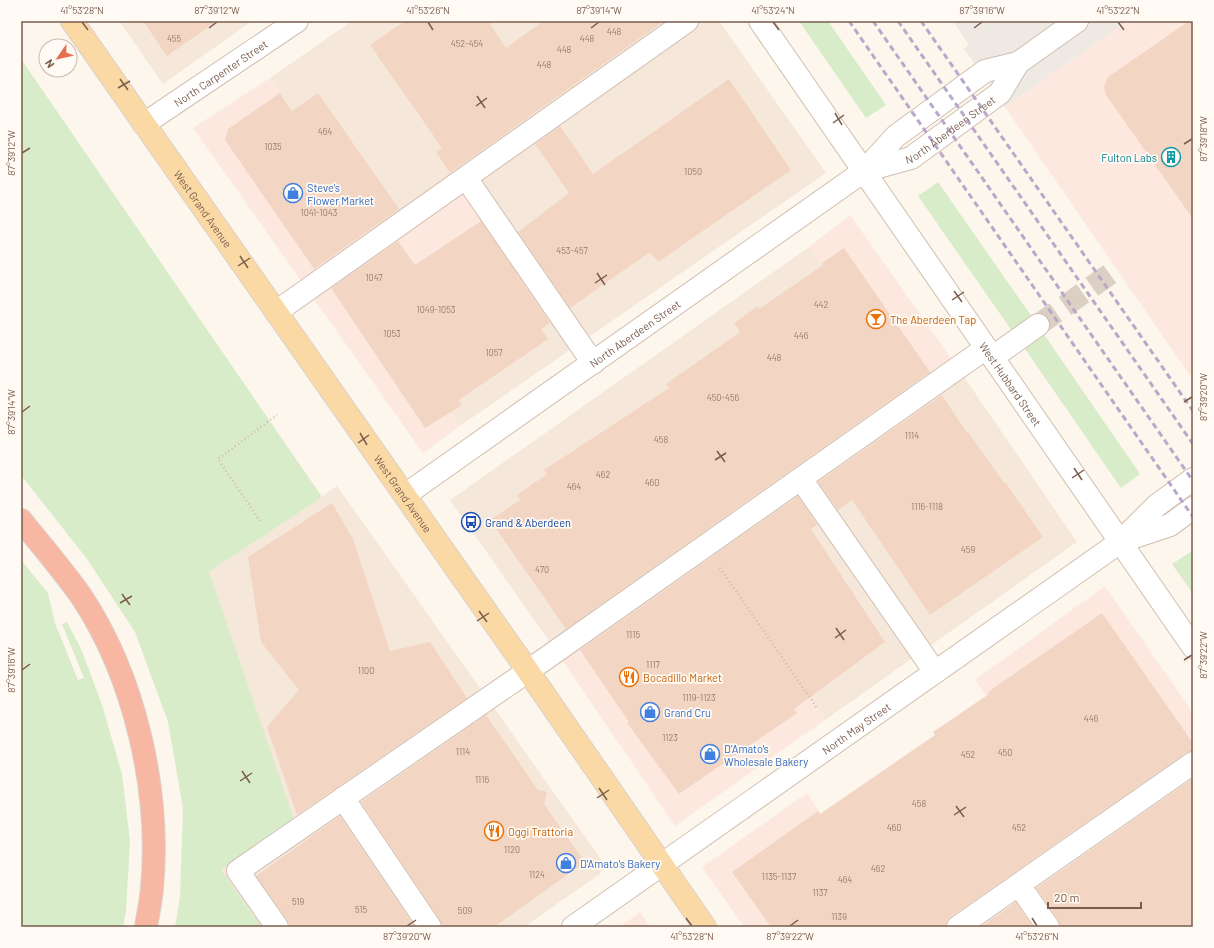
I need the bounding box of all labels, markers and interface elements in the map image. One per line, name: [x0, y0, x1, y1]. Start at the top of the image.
text: 41°53'28"N: [60, 4, 104, 16]
text: 87°39'12"W: [194, 4, 240, 16]
text: 41°53'26"N: [406, 4, 450, 16]
text: 87°39'14"W: [576, 4, 622, 16]
text: 41°53'24"N: [751, 4, 795, 16]
text: 87°39'16"W: [959, 4, 1005, 16]
text: 41°53'22"N: [1096, 4, 1140, 16]
house number: 448: [607, 26, 622, 37]
house number: 455: [167, 33, 181, 44]
house number: 448: [580, 33, 595, 44]
street label: North Carpenter Street: [171, 37, 270, 109]
north arrow: [38, 38, 78, 78]
house number: 452-454: [451, 38, 483, 49]
house number: 448: [557, 44, 572, 55]
text: N: [42, 57, 57, 71]
house number: 448: [537, 59, 552, 70]
street label: North Aberdeen Street: [904, 92, 997, 166]
text: 87°39'18"W: [1197, 116, 1209, 162]
house number: 464: [318, 126, 332, 137]
text: 87°39'12"W: [5, 130, 17, 176]
house number: 1035: [264, 141, 282, 152]
building icon: Fulton Labs: [1160, 146, 1182, 168]
place label: Fulton Labs: [1101, 151, 1157, 164]
house number: 1050: [684, 166, 702, 177]
street label: West Grand Avenue: [172, 167, 235, 250]
place label: Steve's Flower Market: [307, 181, 374, 207]
shop icon: Steve's Flower Market: [282, 182, 304, 204]
house number: 1041-1043: [301, 207, 338, 218]
house number: 453-457: [556, 245, 589, 256]
house number: 1047: [365, 272, 383, 283]
street label: North Aberdeen Street: [587, 296, 683, 369]
house number: 442: [814, 299, 829, 310]
house number: 1049-1053: [417, 304, 456, 315]
bar icon: The Aberdeen Tap: [865, 308, 887, 330]
place label: The Aberdeen Tap: [890, 313, 976, 326]
house number: 1053: [383, 328, 401, 339]
house number: 446: [794, 330, 809, 341]
street label: West Hubbard Street: [977, 339, 1044, 428]
house number: 1057: [485, 347, 503, 358]
house number: 448: [767, 352, 782, 363]
text: 87°39'20"W: [1197, 373, 1209, 421]
text: 87°39'14"W: [5, 389, 17, 435]
house number: 450-456: [707, 392, 740, 403]
house number: 1114: [905, 430, 919, 441]
house number: 458: [654, 434, 668, 445]
street label: West Grand Avenue: [372, 452, 435, 535]
house number: 462: [596, 469, 610, 480]
house number: 460: [645, 477, 659, 488]
house number: 464: [567, 481, 581, 492]
house number: 1116-1118: [911, 501, 943, 512]
bus stop icon: Grand & Aberdeen: [460, 511, 482, 533]
place label: Grand & Aberdeen: [485, 516, 571, 529]
house number: 459: [961, 544, 975, 555]
house number: 470: [535, 564, 549, 575]
house number: 1115: [626, 629, 640, 640]
text: 87°39'22"W: [1197, 631, 1209, 679]
text: 87°39'16"W: [5, 647, 17, 693]
house number: 1117: [646, 659, 661, 670]
house number: 1100: [358, 665, 374, 676]
restaurant icon: Bocadillo Market: [618, 666, 640, 688]
place label: Bocadillo Market: [643, 671, 722, 684]
house number: 1119-1123: [682, 692, 716, 703]
street label: North May Street: [819, 699, 893, 756]
shop icon: Grand Cru: [639, 701, 661, 723]
place label: Grand Cru: [664, 706, 711, 719]
house number: 446: [1084, 713, 1099, 724]
house number: 1123: [662, 732, 678, 743]
place label: D’Amato’s Wholesale Bakery: [724, 742, 808, 768]
shop icon: D’Amato’s Wholesale Bakery: [699, 743, 721, 765]
house number: 1114: [456, 746, 470, 757]
house number: 450: [998, 747, 1012, 758]
house number: 452: [961, 749, 975, 760]
house number: 1116: [475, 774, 489, 785]
house number: 458: [912, 798, 926, 809]
restaurant icon: Oggi Trattoria: [483, 820, 505, 842]
house number: 460: [887, 822, 901, 833]
house number: 452: [1012, 822, 1026, 833]
place label: Oggi Trattoria: [508, 825, 573, 838]
house number: 1120: [504, 844, 520, 855]
shop icon: D'Amato's Bakery: [555, 852, 577, 874]
place label: D'Amato's Bakery: [580, 857, 660, 870]
house number: 462: [871, 863, 885, 874]
house number: 1124: [529, 869, 545, 880]
house number: 1135-1137: [762, 871, 797, 882]
house number: 464: [838, 874, 852, 885]
scale bar: [1048, 884, 1141, 910]
house number: 1137: [812, 887, 828, 898]
text: 20 m: [1054, 890, 1080, 904]
house number: 519: [292, 896, 304, 907]
house number: 515: [355, 904, 367, 915]
house number: 509: [458, 905, 473, 916]
house number: 1139: [831, 911, 847, 922]
text: 87°39'20"W: [383, 930, 431, 942]
text: 41°53'28"N: [670, 930, 714, 942]
text: 87°39'22"W: [766, 930, 814, 942]
text: 41°53'26"N: [1015, 930, 1059, 942]

